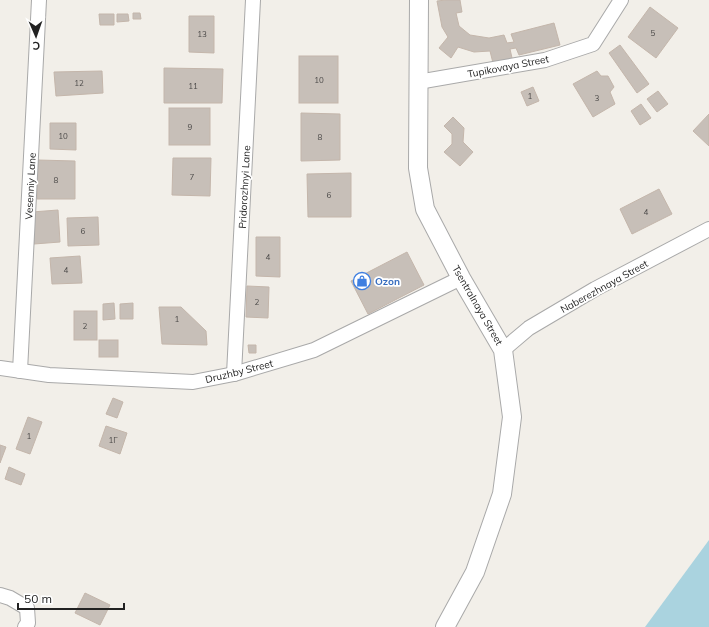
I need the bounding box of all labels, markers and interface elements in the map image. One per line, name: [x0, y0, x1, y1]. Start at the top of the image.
north arrow: [16, 16, 56, 56]
house number: 5: [651, 28, 656, 38]
house number: 13: [197, 29, 207, 39]
text: С: [32, 39, 40, 53]
street label: Tupikovaya Street: [466, 52, 550, 81]
house number: 10: [314, 75, 324, 85]
house number: 12: [74, 78, 84, 88]
house number: 11: [188, 81, 198, 91]
house number: 1: [528, 91, 533, 101]
house number: 3: [595, 93, 600, 103]
house number: 9: [188, 122, 193, 132]
house number: 10: [58, 131, 68, 141]
house number: 8: [318, 132, 323, 142]
street label: Pridorozhnyi Lane: [236, 145, 253, 229]
street label: Vesenniy Lane: [22, 152, 39, 220]
house number: 7: [190, 172, 195, 182]
house number: 8: [54, 175, 59, 185]
house number: 6: [327, 190, 332, 200]
house number: 4: [644, 207, 649, 217]
house number: 6: [81, 226, 86, 236]
house number: 4: [266, 252, 271, 262]
street label: Naberezhnaya Street: [558, 257, 651, 316]
street label: Tsentralnaya Street: [449, 263, 506, 348]
house number: 4: [64, 265, 69, 275]
shop icon: Ozon: [352, 271, 372, 291]
place label: Ozon: [375, 275, 400, 288]
house number: 2: [255, 297, 260, 307]
house number: 1: [175, 314, 180, 324]
house number: 2: [83, 321, 88, 331]
street label: Druzhby Street: [204, 357, 275, 386]
house number: 1: [27, 431, 32, 441]
house number: 1Г: [108, 435, 118, 445]
scale bar: [18, 585, 124, 611]
text: 50 m: [24, 591, 52, 606]

